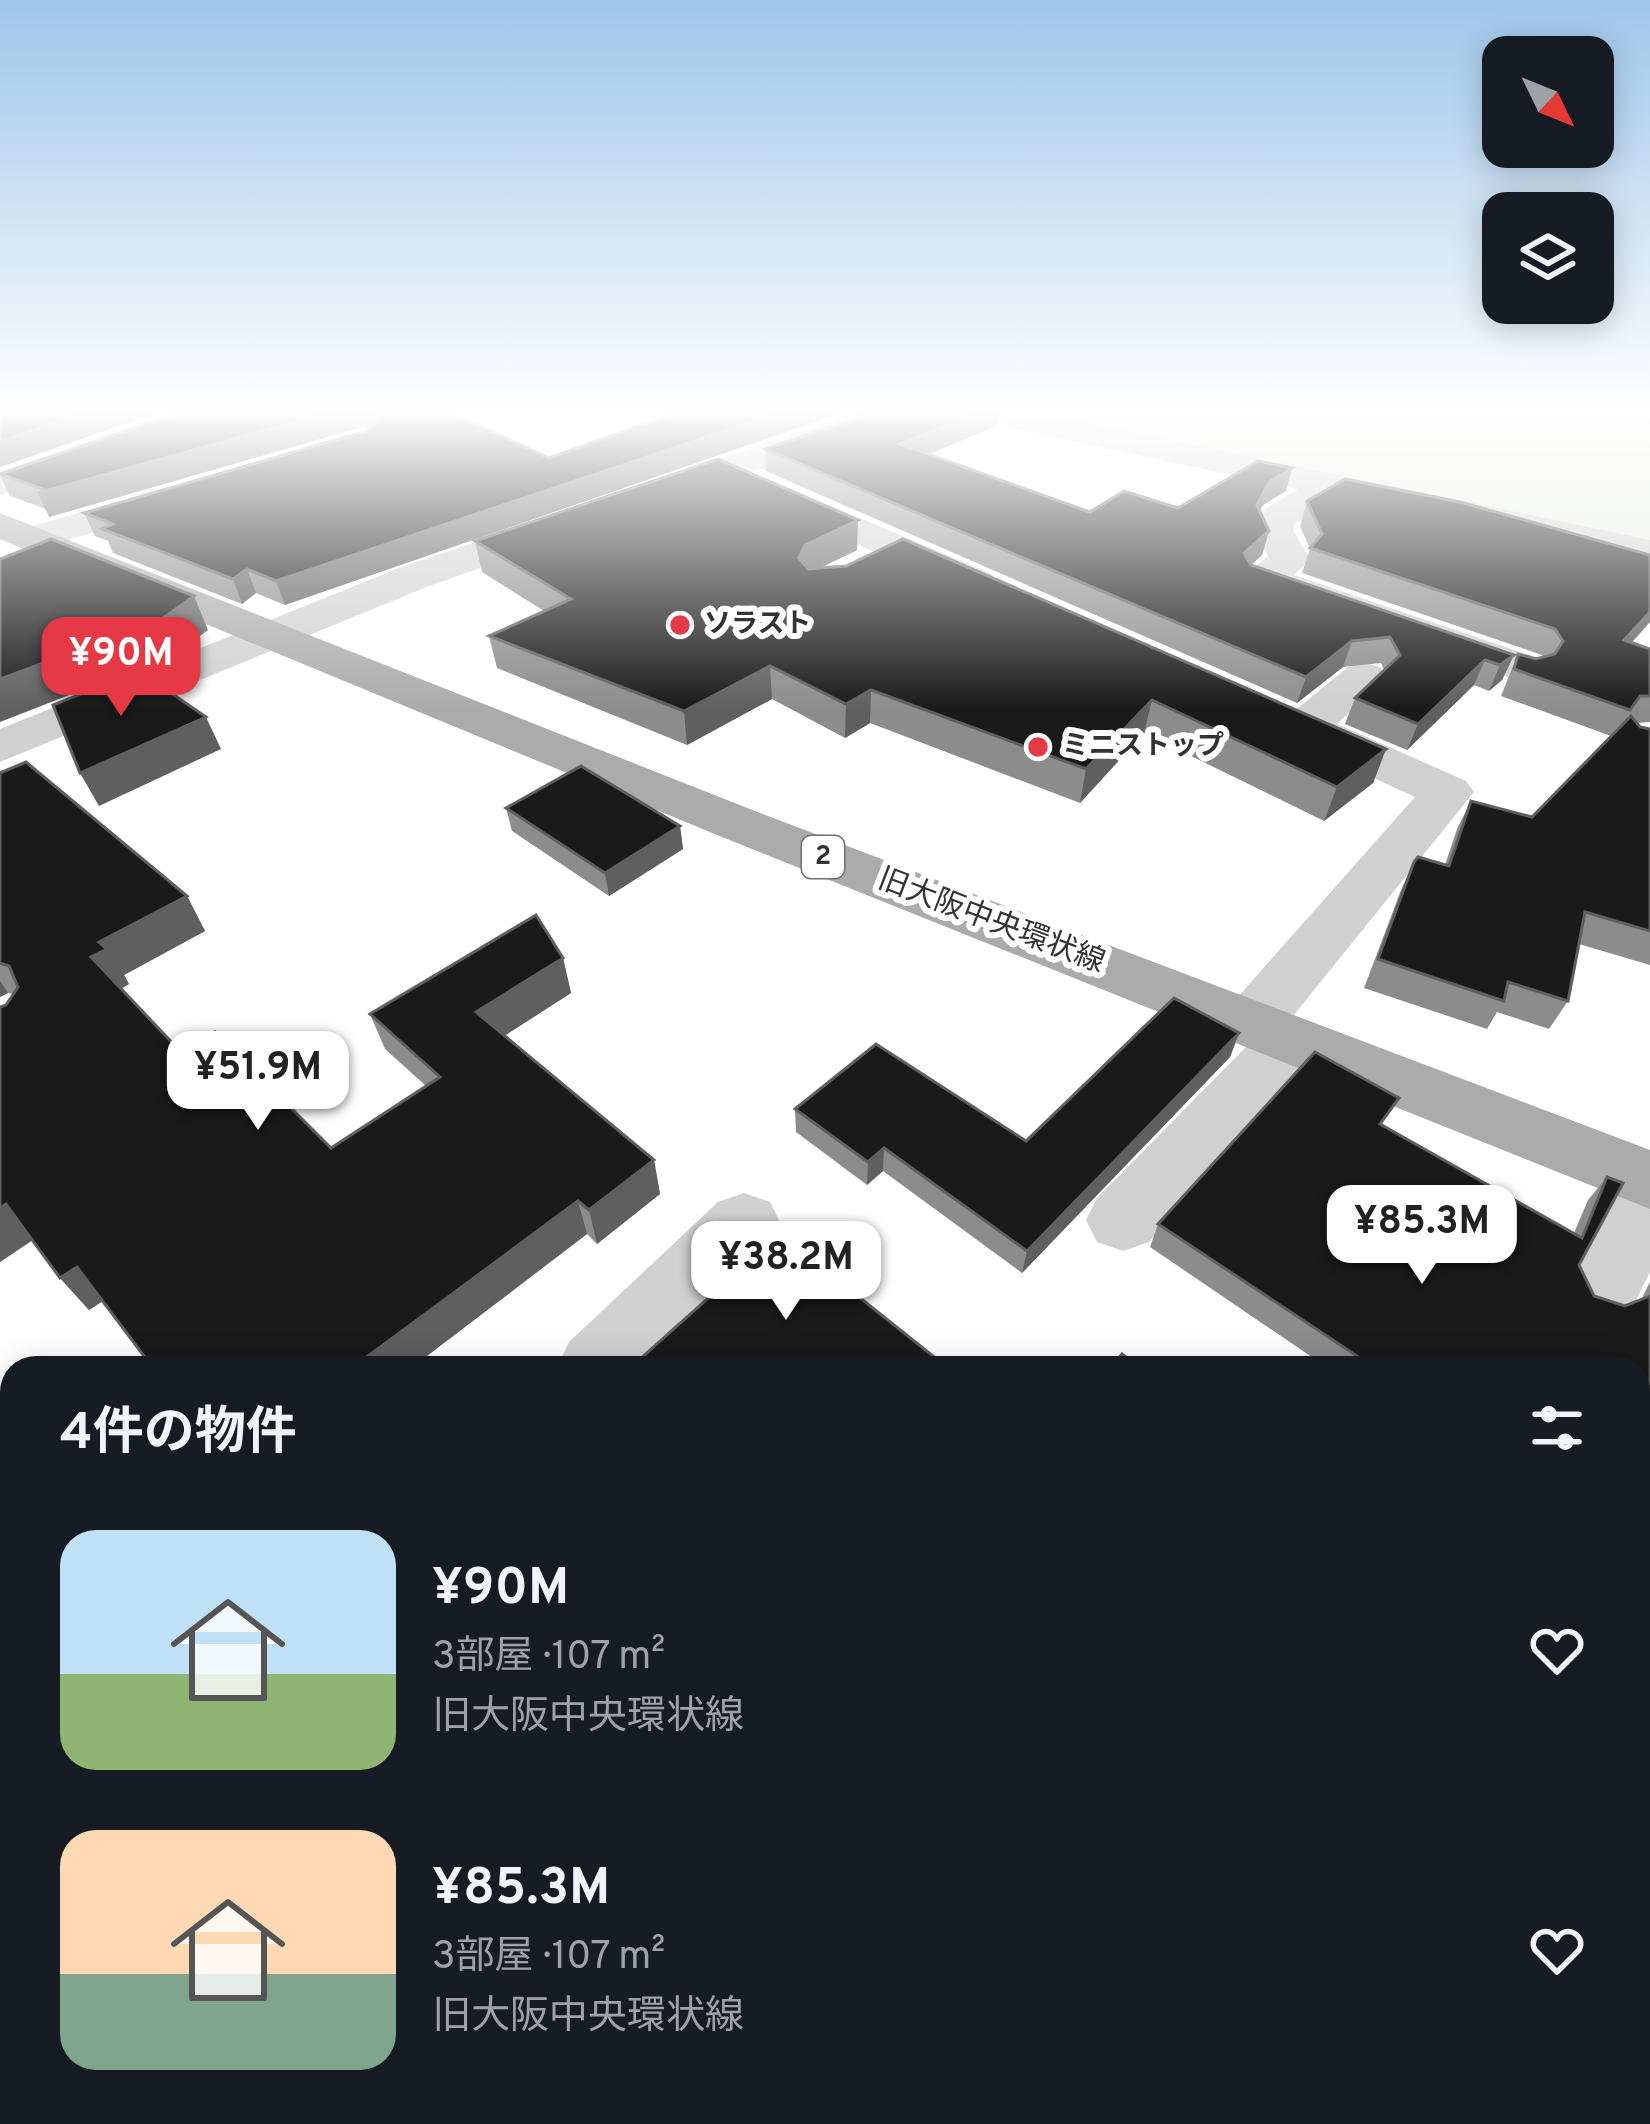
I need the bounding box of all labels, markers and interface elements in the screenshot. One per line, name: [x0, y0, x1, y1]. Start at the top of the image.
north arrow: [1482, 36, 1614, 168]
map controls: [1482, 36, 1614, 324]
button: layers: [1482, 192, 1614, 324]
place label: ソラスト: [704, 608, 811, 642]
marker: ソラスト: [667, 612, 693, 638]
pin: ¥90M: [50, 617, 192, 719]
text: ¥90M: [69, 631, 174, 680]
place label: ミニストップ: [1062, 730, 1224, 764]
marker: ミニストップ: [1025, 734, 1051, 760]
road number: 2: [802, 836, 844, 878]
street label: 旧大阪中央環状線: [872, 862, 1110, 982]
pin: ¥51.9M: [160, 1031, 356, 1133]
text: ¥51.9M: [194, 1045, 322, 1094]
pin: ¥85.3M: [1324, 1185, 1520, 1287]
text: ¥85.3M: [1354, 1199, 1490, 1248]
pin: ¥38.2M: [688, 1221, 884, 1323]
text: ¥38.2M: [718, 1235, 854, 1284]
icon: filters: [1524, 1395, 1590, 1461]
text: 4件の物件: [60, 1403, 297, 1468]
text: ¥90M: [432, 1558, 569, 1623]
icon: home: [156, 1578, 300, 1722]
icon: heart: [1524, 1617, 1590, 1683]
text: 3部屋 · 107 m²: [432, 1634, 665, 1683]
text: 旧大阪中央環状線: [432, 1694, 744, 1743]
text: ¥85.3M: [432, 1858, 610, 1923]
icon: home: [156, 1878, 300, 2022]
icon: heart: [1524, 1917, 1590, 1983]
text: 3部屋 · 107 m²: [432, 1934, 665, 1983]
text: 旧大阪中央環状線: [432, 1994, 744, 2043]

